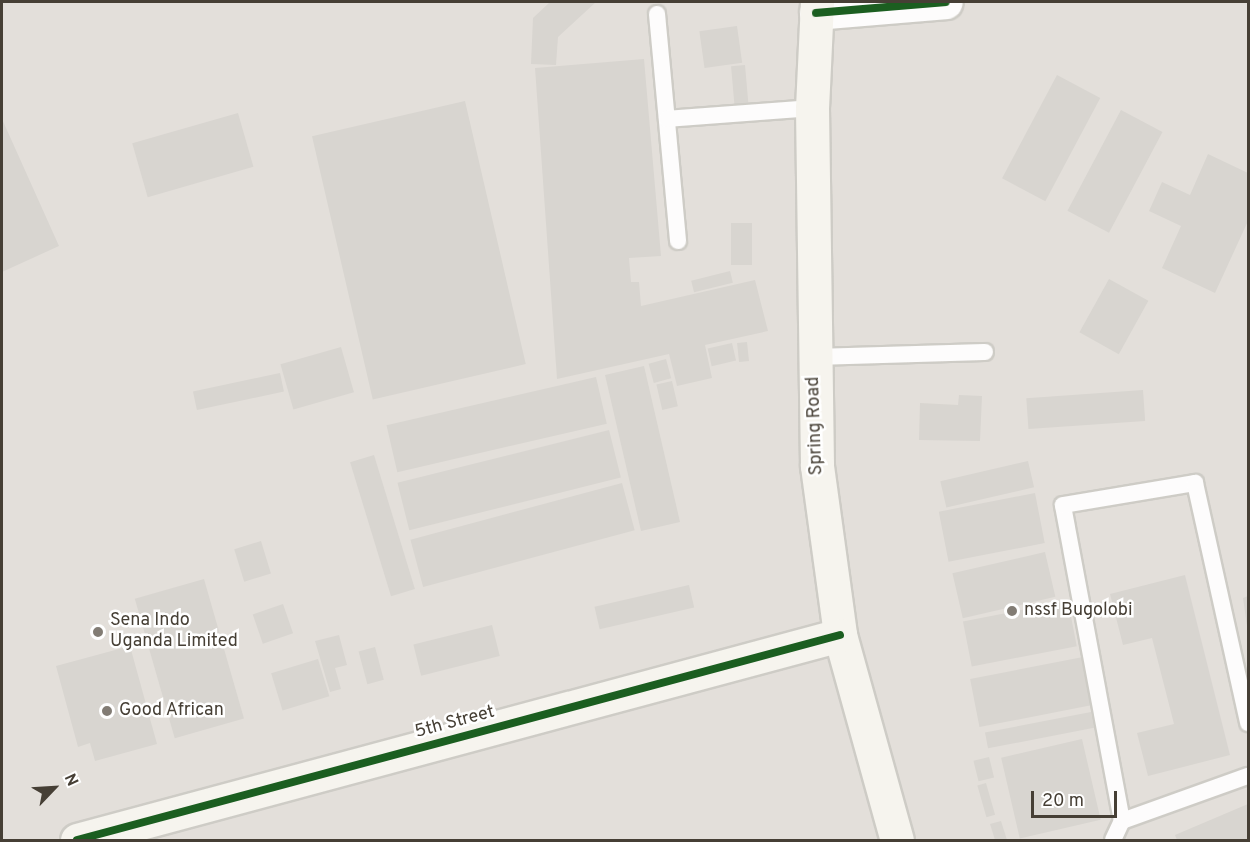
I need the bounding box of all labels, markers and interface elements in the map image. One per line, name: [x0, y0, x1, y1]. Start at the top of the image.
street label: Spring Road: [803, 376, 829, 476]
place label: nssf Bugolobi: [1024, 600, 1132, 622]
marker: nssf Bugolobi: [1005, 604, 1019, 618]
place label: Sena Indo Uganda Limited: [110, 611, 238, 654]
marker: Sena Indo Uganda Limited: [91, 625, 105, 639]
place label: Good African: [119, 700, 225, 722]
street label: 5th Street: [413, 702, 497, 744]
marker: Good African: [100, 704, 114, 718]
north arrow: [24, 758, 84, 818]
text: N: [59, 771, 82, 790]
scale bar: [1034, 779, 1120, 817]
text: 20 m: [1042, 790, 1084, 813]

